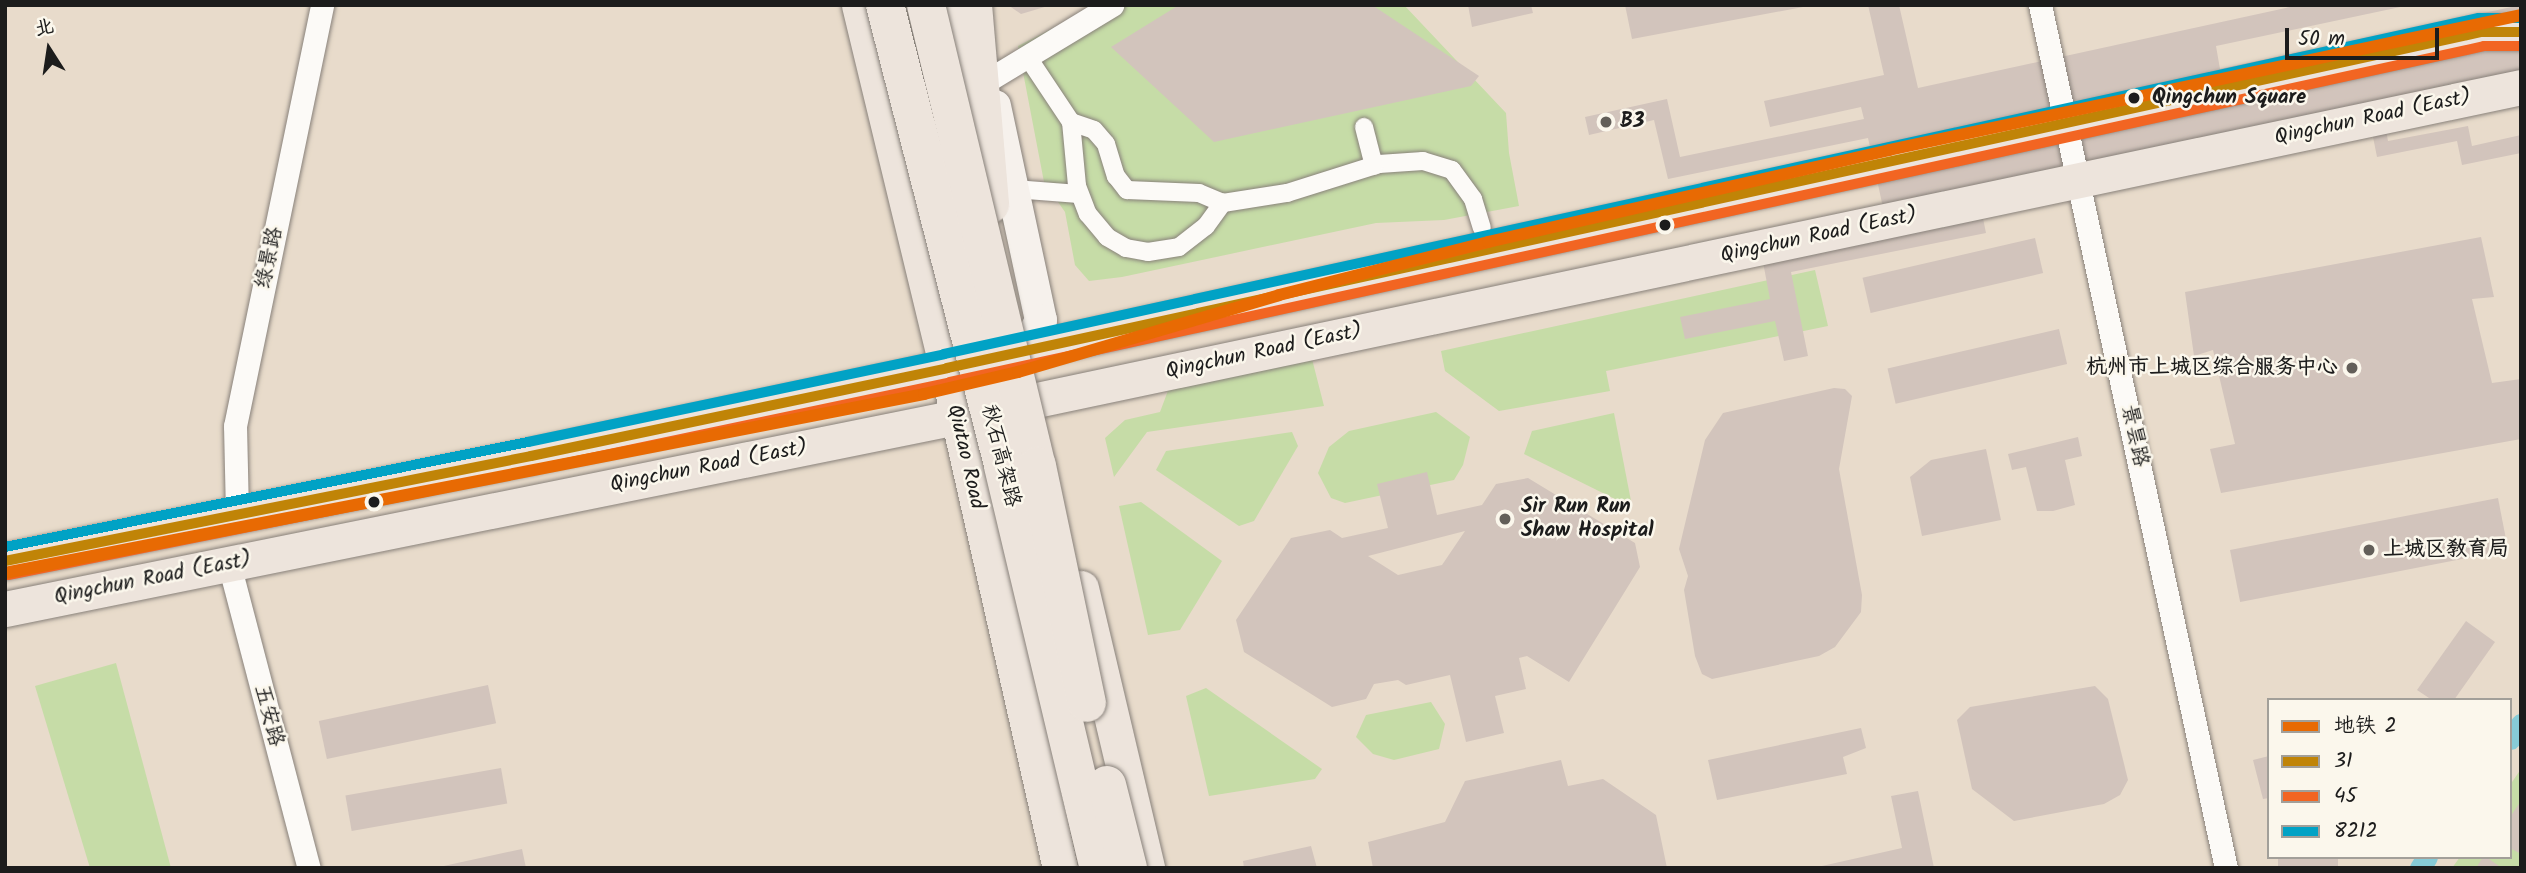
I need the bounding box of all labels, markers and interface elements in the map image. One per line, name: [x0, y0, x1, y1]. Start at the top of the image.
text: 北: [32, 12, 57, 45]
north arrow: [14, 14, 84, 84]
scale bar: [2288, 14, 2442, 58]
text: 50 m: [2298, 23, 2345, 56]
place label: Qingchun Square: [2152, 85, 2306, 111]
street label: Qingchun Road (East): [2272, 85, 2474, 151]
marker: Qingchun Square: [2122, 86, 2146, 110]
place label: B3: [1620, 109, 1645, 135]
marker: B3: [1598, 114, 1614, 130]
street label: Qingchun Road (East): [1718, 203, 1920, 269]
unlabelled marker: [1658, 218, 1672, 232]
street label: 绿景路: [251, 225, 289, 291]
street label: Qingchun Road (East): [1163, 319, 1365, 385]
place label: 杭州市上城区综合服务中心: [2086, 355, 2338, 381]
marker: 杭州市上城区综合服务中心: [2344, 360, 2360, 376]
street label: Qiutao Road: [941, 402, 989, 512]
street label: 秋石高架路: [975, 402, 1025, 510]
street label: 景昙路: [2115, 403, 2153, 469]
street label: Qingchun Road (East): [608, 436, 810, 498]
place label: Sir Run Run Shaw Hospital: [1521, 494, 1654, 544]
unlabelled marker: [367, 495, 381, 509]
marker: Sir Run Run Shaw Hospital: [1495, 509, 1515, 529]
place label: 上城区教育局: [2383, 537, 2509, 563]
marker: 上城区教育局: [2361, 542, 2377, 558]
street label: Qingchun Road (East): [52, 548, 254, 610]
street label: 五安路: [248, 682, 288, 750]
legend: [2267, 698, 2512, 859]
text: 地铁 2: [2334, 710, 2397, 743]
text: 31: [2334, 745, 2353, 778]
text: 45: [2334, 780, 2357, 813]
text: 8212: [2334, 815, 2378, 848]

